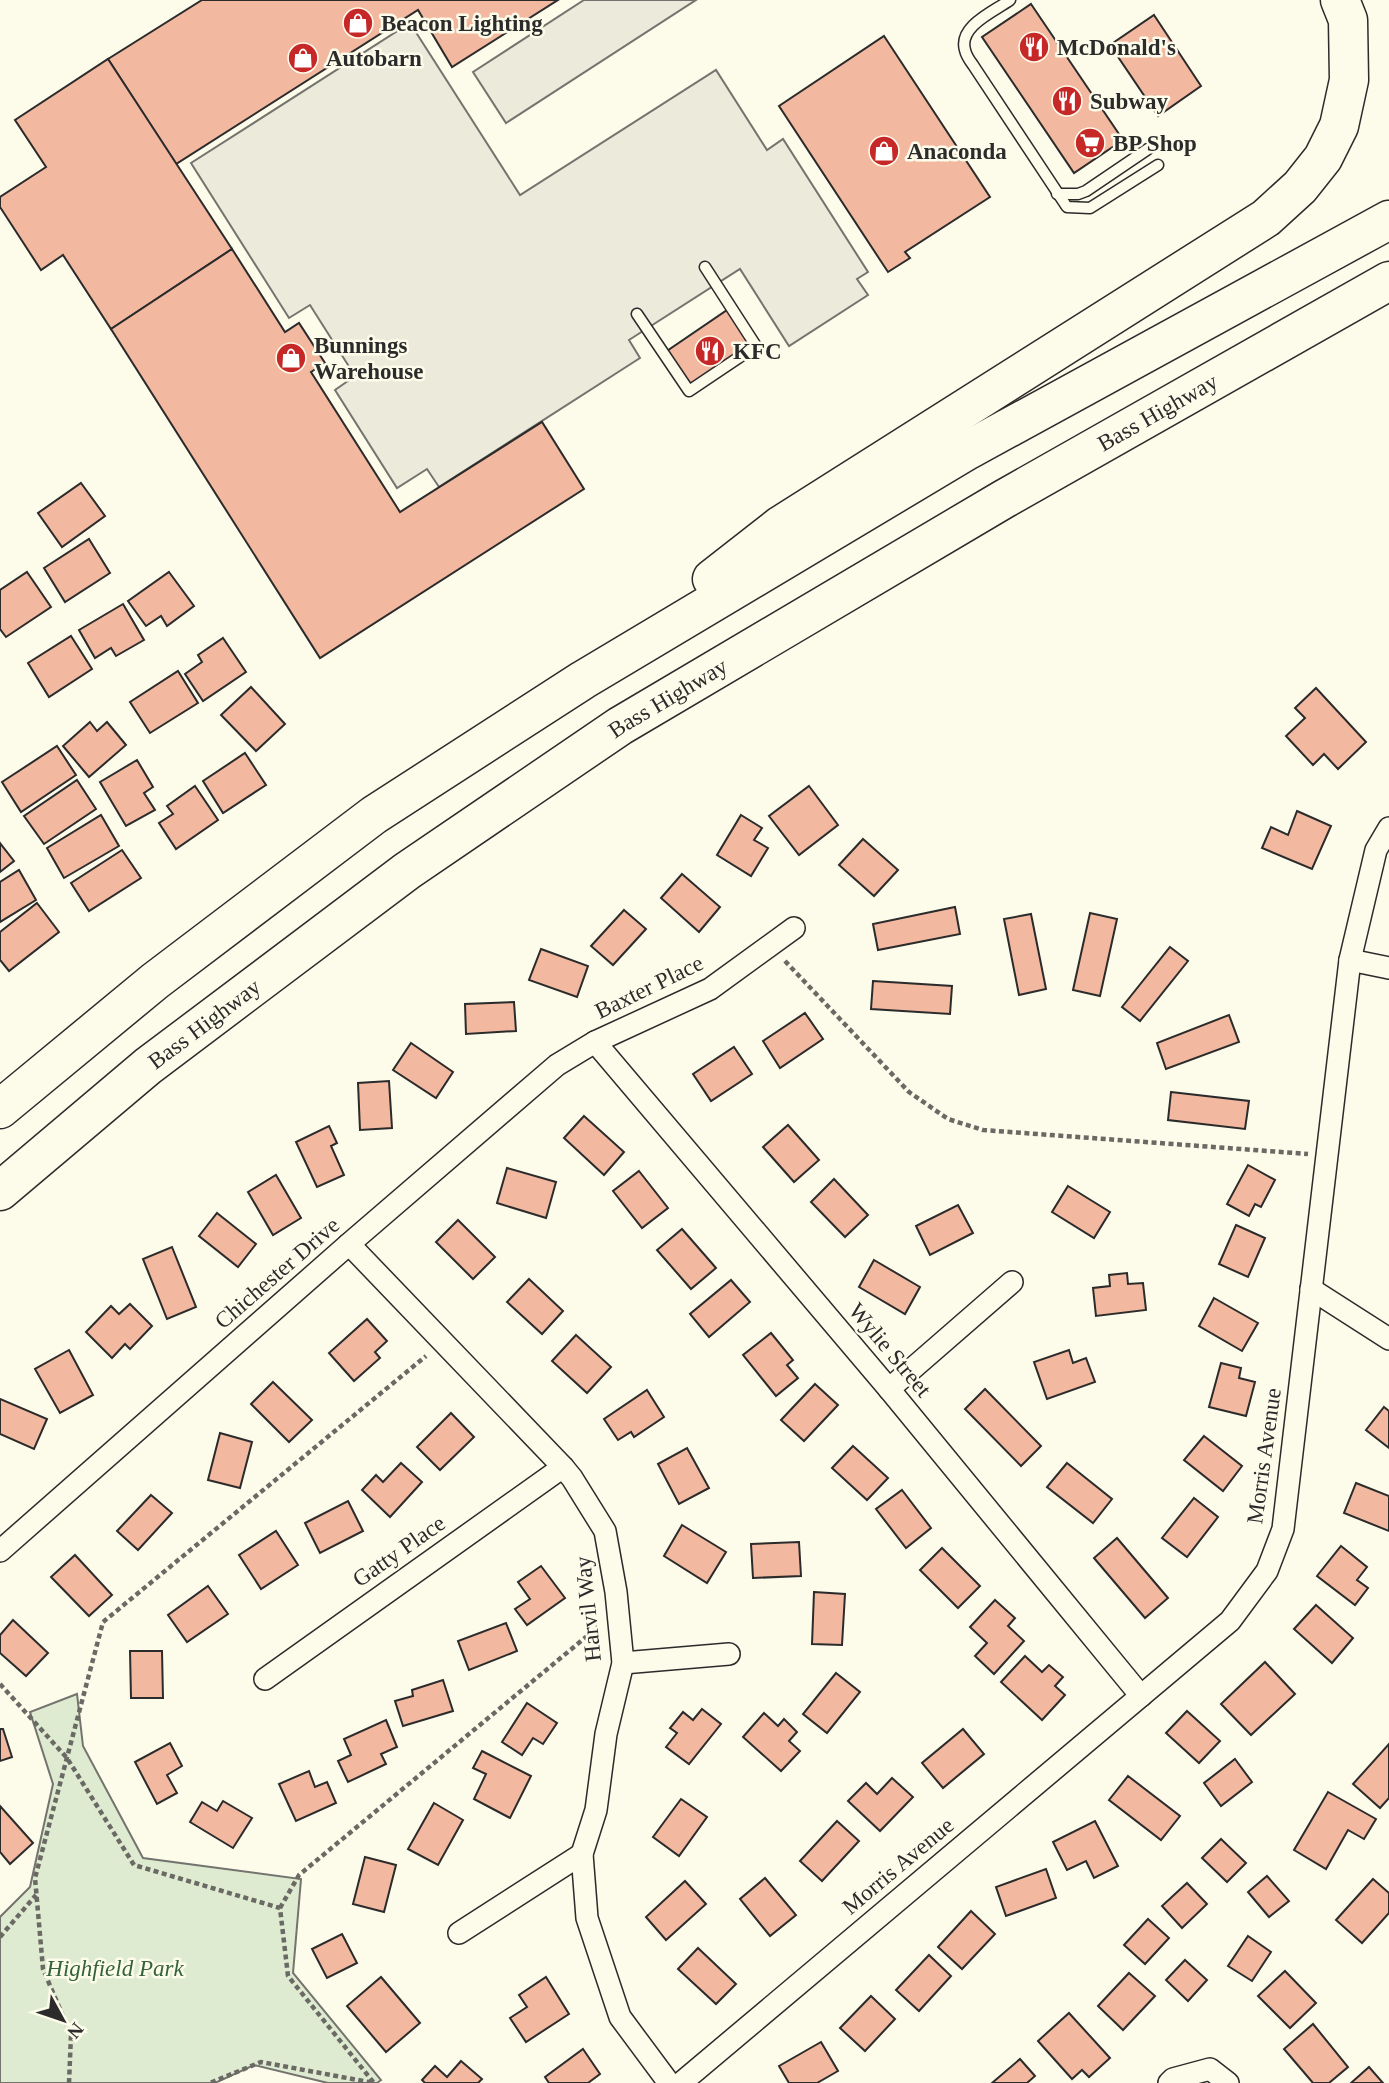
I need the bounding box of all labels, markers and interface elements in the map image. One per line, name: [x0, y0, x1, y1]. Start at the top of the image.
shop icon: Beacon Lighting: [341, 6, 375, 40]
place label: Beacon Lighting: [381, 11, 543, 36]
restaurant icon: McDonald's: [1017, 30, 1051, 64]
place label: McDonald's: [1057, 35, 1176, 60]
shop icon: Autobarn: [286, 41, 320, 75]
place label: Autobarn: [326, 46, 422, 71]
restaurant icon: Subway: [1050, 84, 1084, 118]
place label: Subway: [1090, 89, 1168, 114]
supermarket icon: BP Shop: [1073, 126, 1107, 160]
place label: BP Shop: [1113, 131, 1197, 156]
shop icon: Anaconda: [867, 134, 901, 168]
place label: Anaconda: [907, 139, 1007, 164]
place label: Bunnings Warehouse: [314, 333, 423, 384]
restaurant icon: KFC: [693, 334, 727, 368]
place label: KFC: [733, 339, 782, 364]
shop icon: Bunnings Warehouse: [274, 341, 308, 375]
street label: Bass Highway: [1093, 368, 1222, 456]
street label: Bass Highway: [604, 653, 732, 743]
street label: Baxter Place: [591, 950, 707, 1024]
street label: Bass Highway: [143, 973, 265, 1074]
street label: Chichester Drive: [210, 1212, 344, 1334]
street label: Wylie Street: [844, 1298, 937, 1402]
street label: Morris Avenue: [1242, 1386, 1286, 1526]
street label: Gatty Place: [348, 1510, 450, 1592]
street label: Harvil Way: [570, 1555, 606, 1663]
street label: Morris Avenue: [838, 1812, 958, 1920]
park label: Highfield Park: [45, 1956, 184, 1981]
north arrow: [28, 1985, 98, 2055]
text: N: [63, 2019, 88, 2043]

